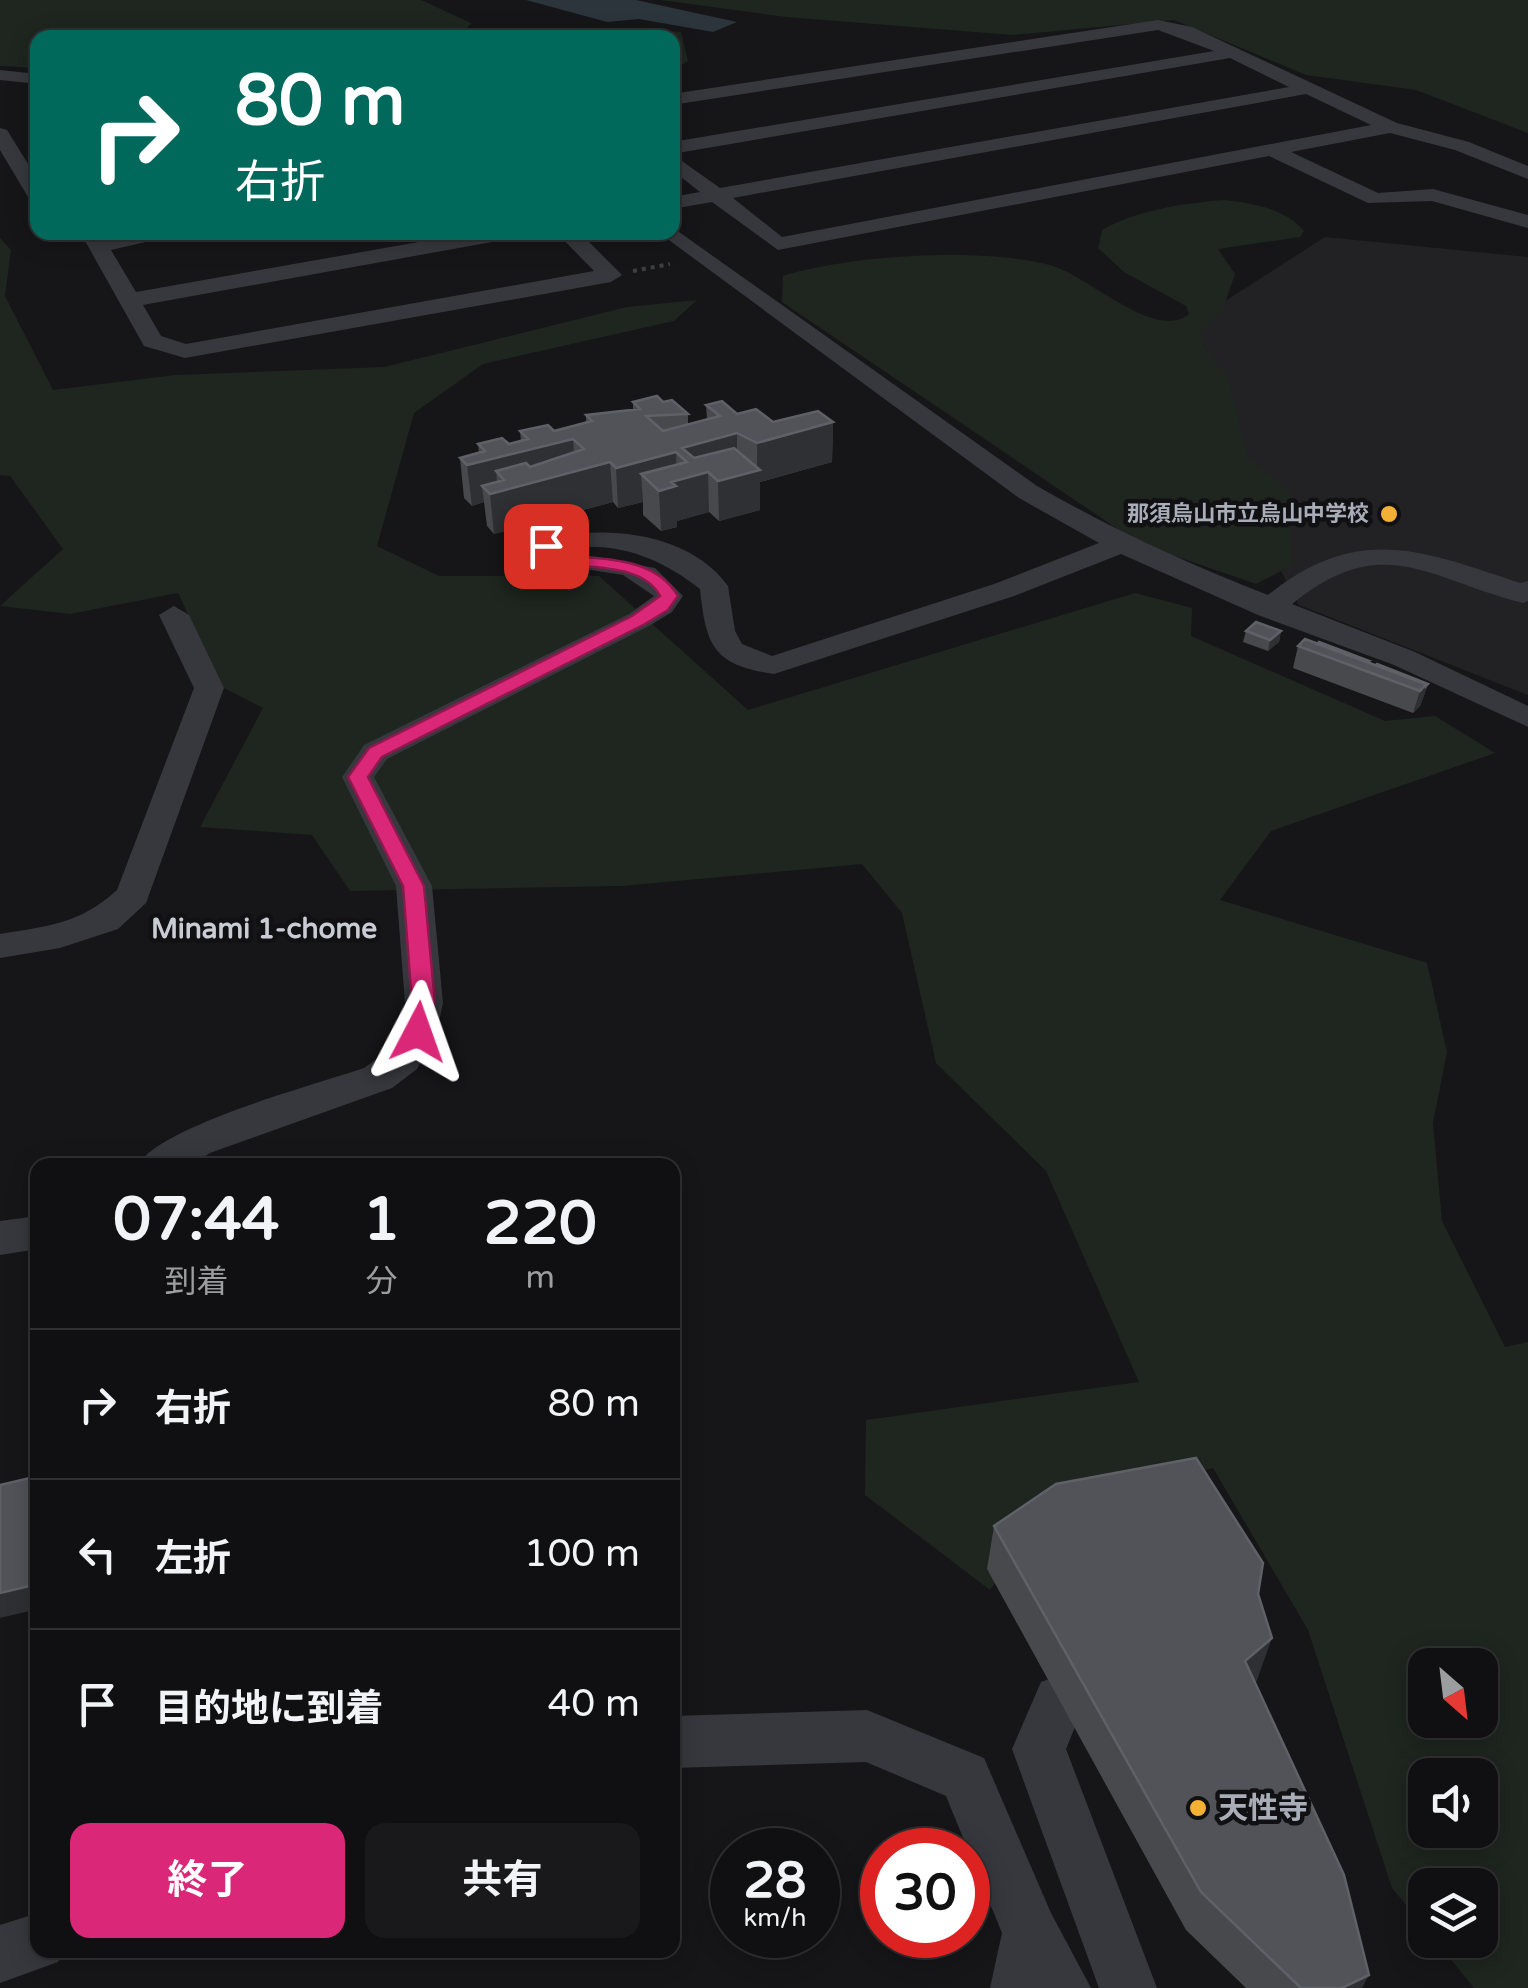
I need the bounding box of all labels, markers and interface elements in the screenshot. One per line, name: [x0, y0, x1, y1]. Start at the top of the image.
text: 80 m: [235, 60, 405, 144]
icon: right: [70, 70, 200, 200]
text: 右折: [235, 156, 325, 210]
place label: 那須烏山市立烏山中学校: [1127, 501, 1369, 527]
marker: 那須烏山市立烏山中学校: [1378, 503, 1400, 525]
pin: [504, 504, 589, 589]
icon: arrive: [519, 519, 574, 574]
district label: Minami 1-chome: [151, 912, 377, 946]
position arrow: [366, 980, 470, 1084]
text: 07:44: [113, 1184, 280, 1256]
text: 1: [363, 1184, 400, 1256]
text: 220: [484, 1188, 597, 1260]
text: m: [526, 1259, 555, 1297]
text: 到着: [164, 1263, 228, 1301]
text: 分: [366, 1263, 398, 1301]
icon: right: [70, 1377, 125, 1432]
text: 80 m: [548, 1381, 640, 1427]
text: 右折: [155, 1386, 231, 1432]
icon: left: [70, 1527, 125, 1582]
text: 100 m: [524, 1531, 640, 1577]
text: 左折: [155, 1536, 231, 1582]
north arrow: [1408, 1648, 1498, 1738]
map controls: [1408, 1648, 1498, 1958]
icon: arrive: [70, 1677, 125, 1732]
text: 40 m: [548, 1681, 640, 1727]
text: 目的地に到着: [155, 1686, 383, 1732]
button: sound: [1408, 1758, 1498, 1848]
place label: 天性寺: [1218, 1790, 1308, 1827]
marker: 天性寺: [1187, 1797, 1209, 1819]
button: 終了: [70, 1823, 345, 1938]
button: 共有: [365, 1823, 640, 1938]
speed limit sign: 30: [860, 1828, 990, 1958]
text: 28: [744, 1851, 806, 1911]
button: layers: [1408, 1868, 1498, 1958]
text: km/h: [744, 1903, 806, 1933]

